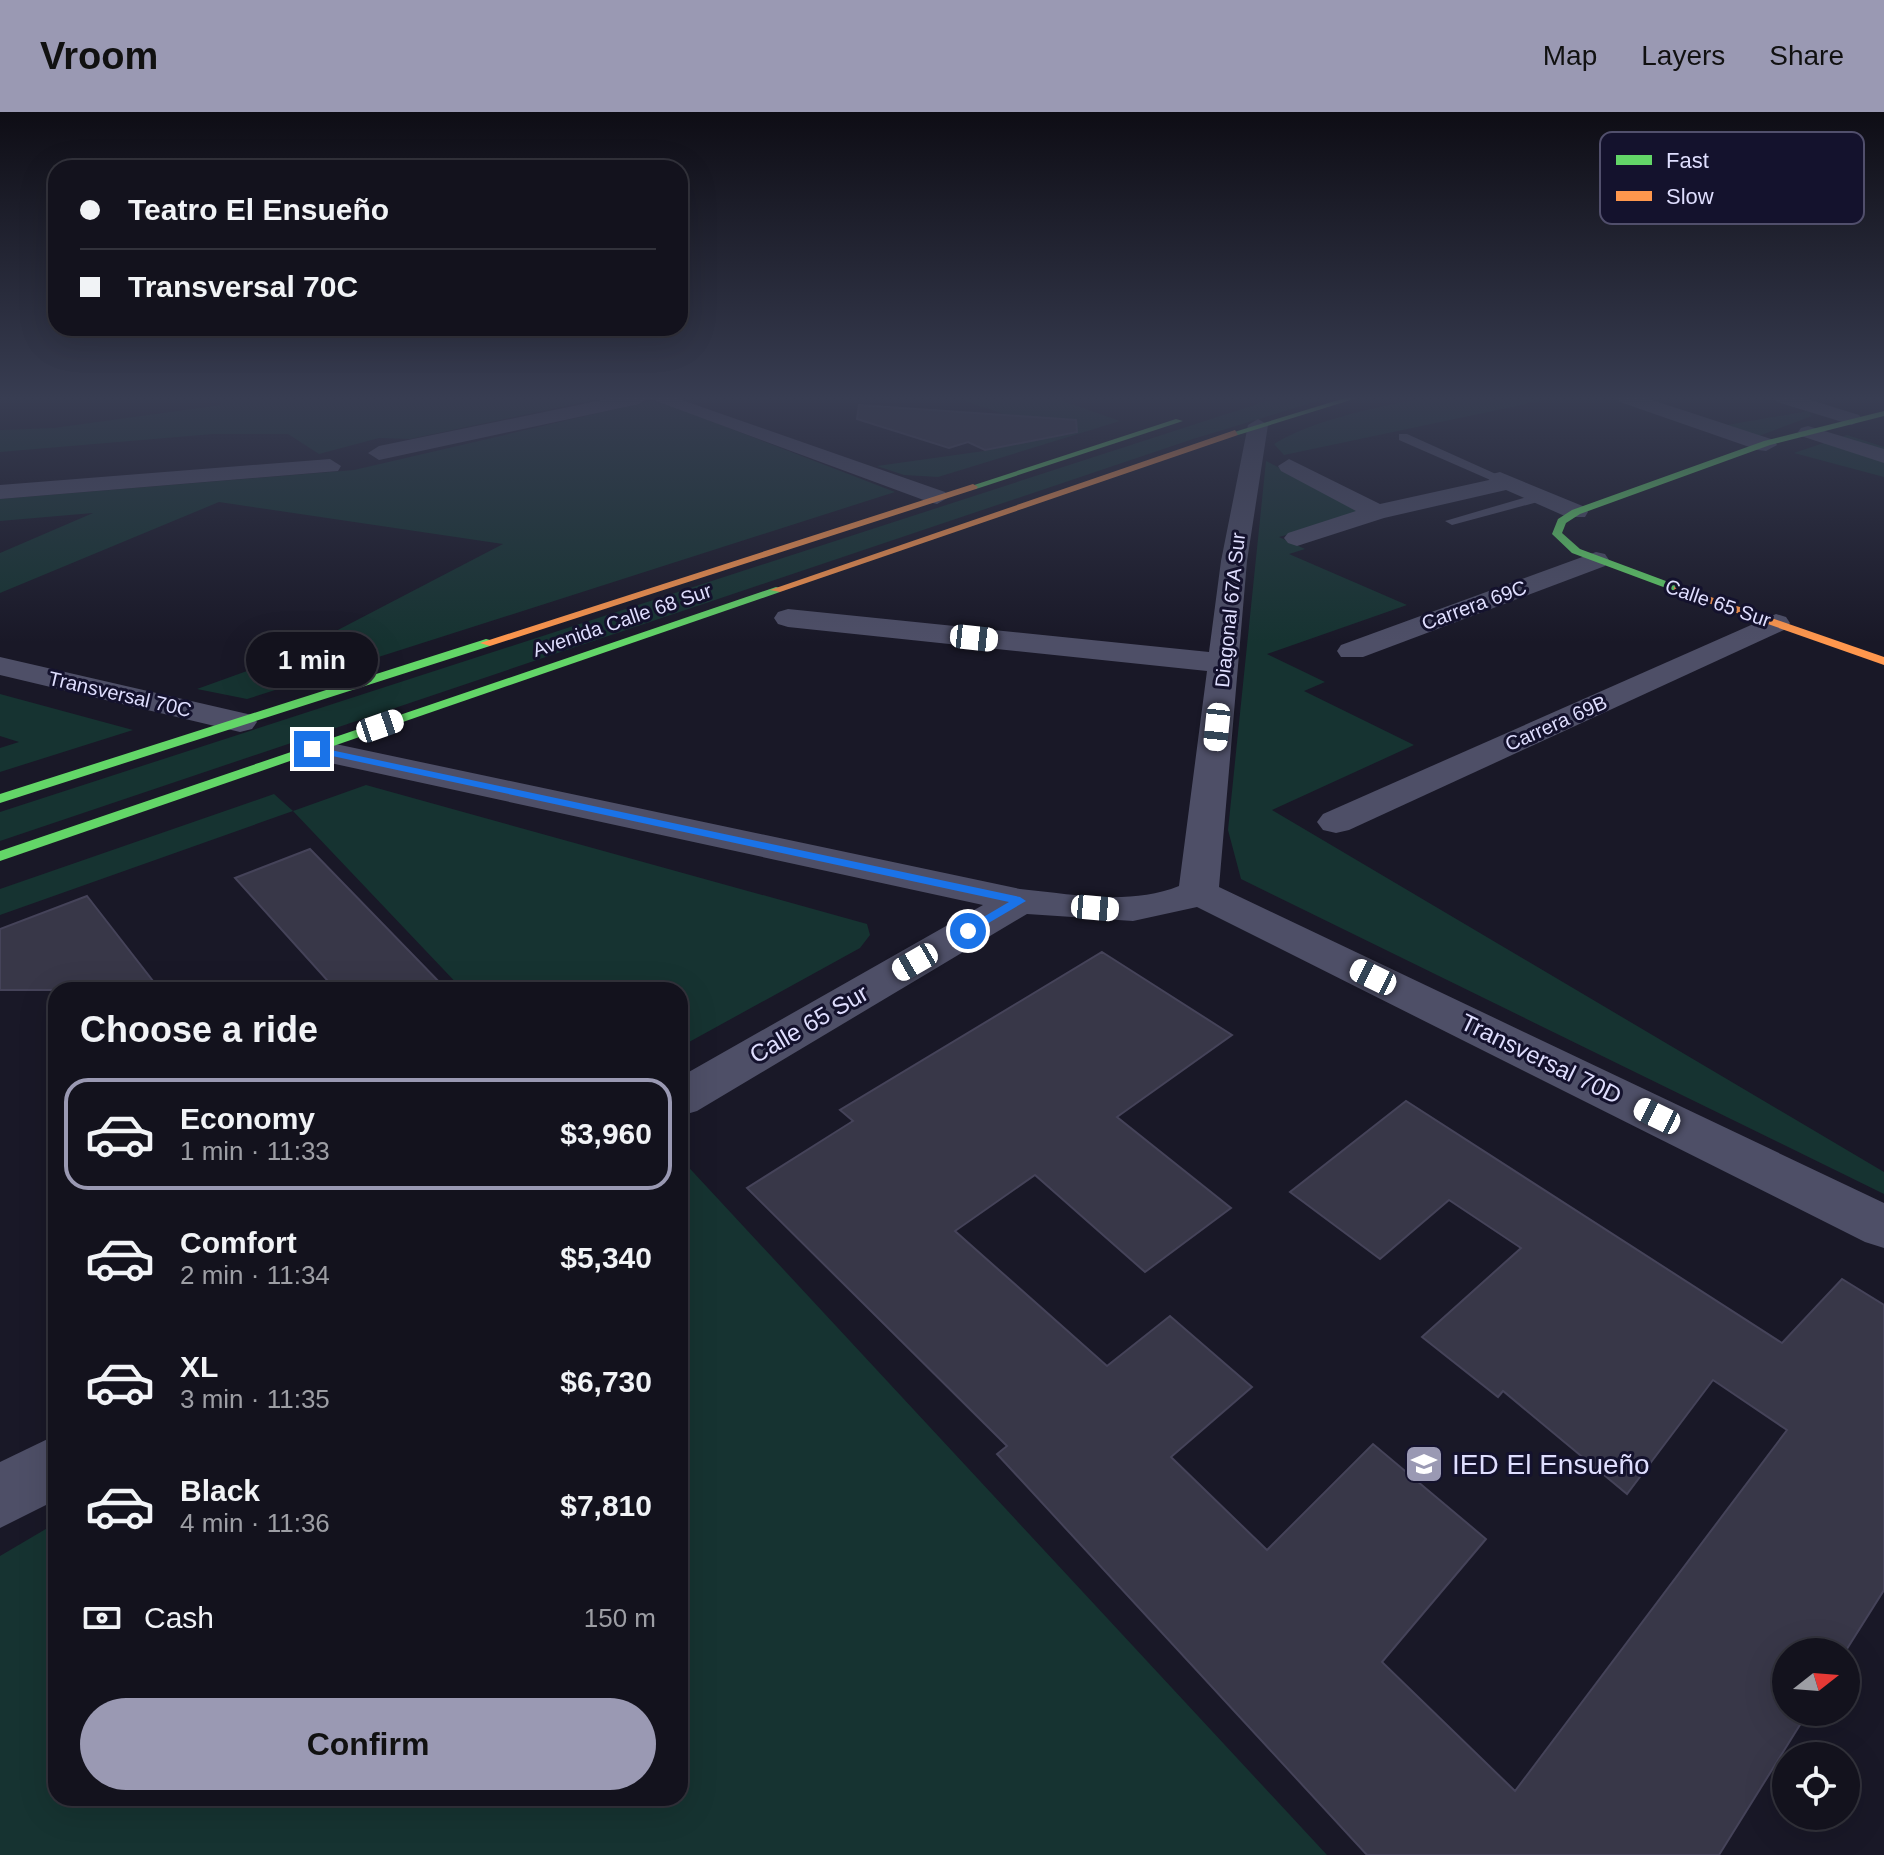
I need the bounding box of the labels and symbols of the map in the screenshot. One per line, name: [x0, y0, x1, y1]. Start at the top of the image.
legend: [1600, 132, 1864, 224]
text: Fast: [1666, 148, 1709, 173]
text: Slow: [1666, 184, 1714, 209]
street label: Diagonal 67A Sur: [1211, 531, 1249, 689]
street label: Calle 65 Sur: [1662, 575, 1774, 631]
street label: Carrera 69C: [1419, 576, 1529, 634]
street label: Avenida Calle 68 Sur: [530, 579, 715, 661]
car: [949, 624, 999, 652]
callout: 1 min: [246, 633, 378, 689]
street label: Transversal 70C: [46, 667, 194, 721]
street label: Carrera 69B: [1502, 691, 1610, 755]
car: [1203, 702, 1231, 752]
car: [353, 707, 407, 745]
route end: [294, 731, 330, 767]
car: [1070, 894, 1120, 922]
route start: [950, 913, 986, 949]
car: [888, 940, 942, 984]
car: [1346, 956, 1400, 998]
street label: Calle 65 Sur: [745, 979, 873, 1068]
street label: Transversal 70D: [1457, 1008, 1626, 1109]
car: [1630, 1095, 1684, 1137]
school or university icon: IED El Ensueño: [1403, 1443, 1445, 1485]
place label: IED El Ensueño: [1452, 1449, 1650, 1480]
north arrow: [1772, 1638, 1860, 1726]

